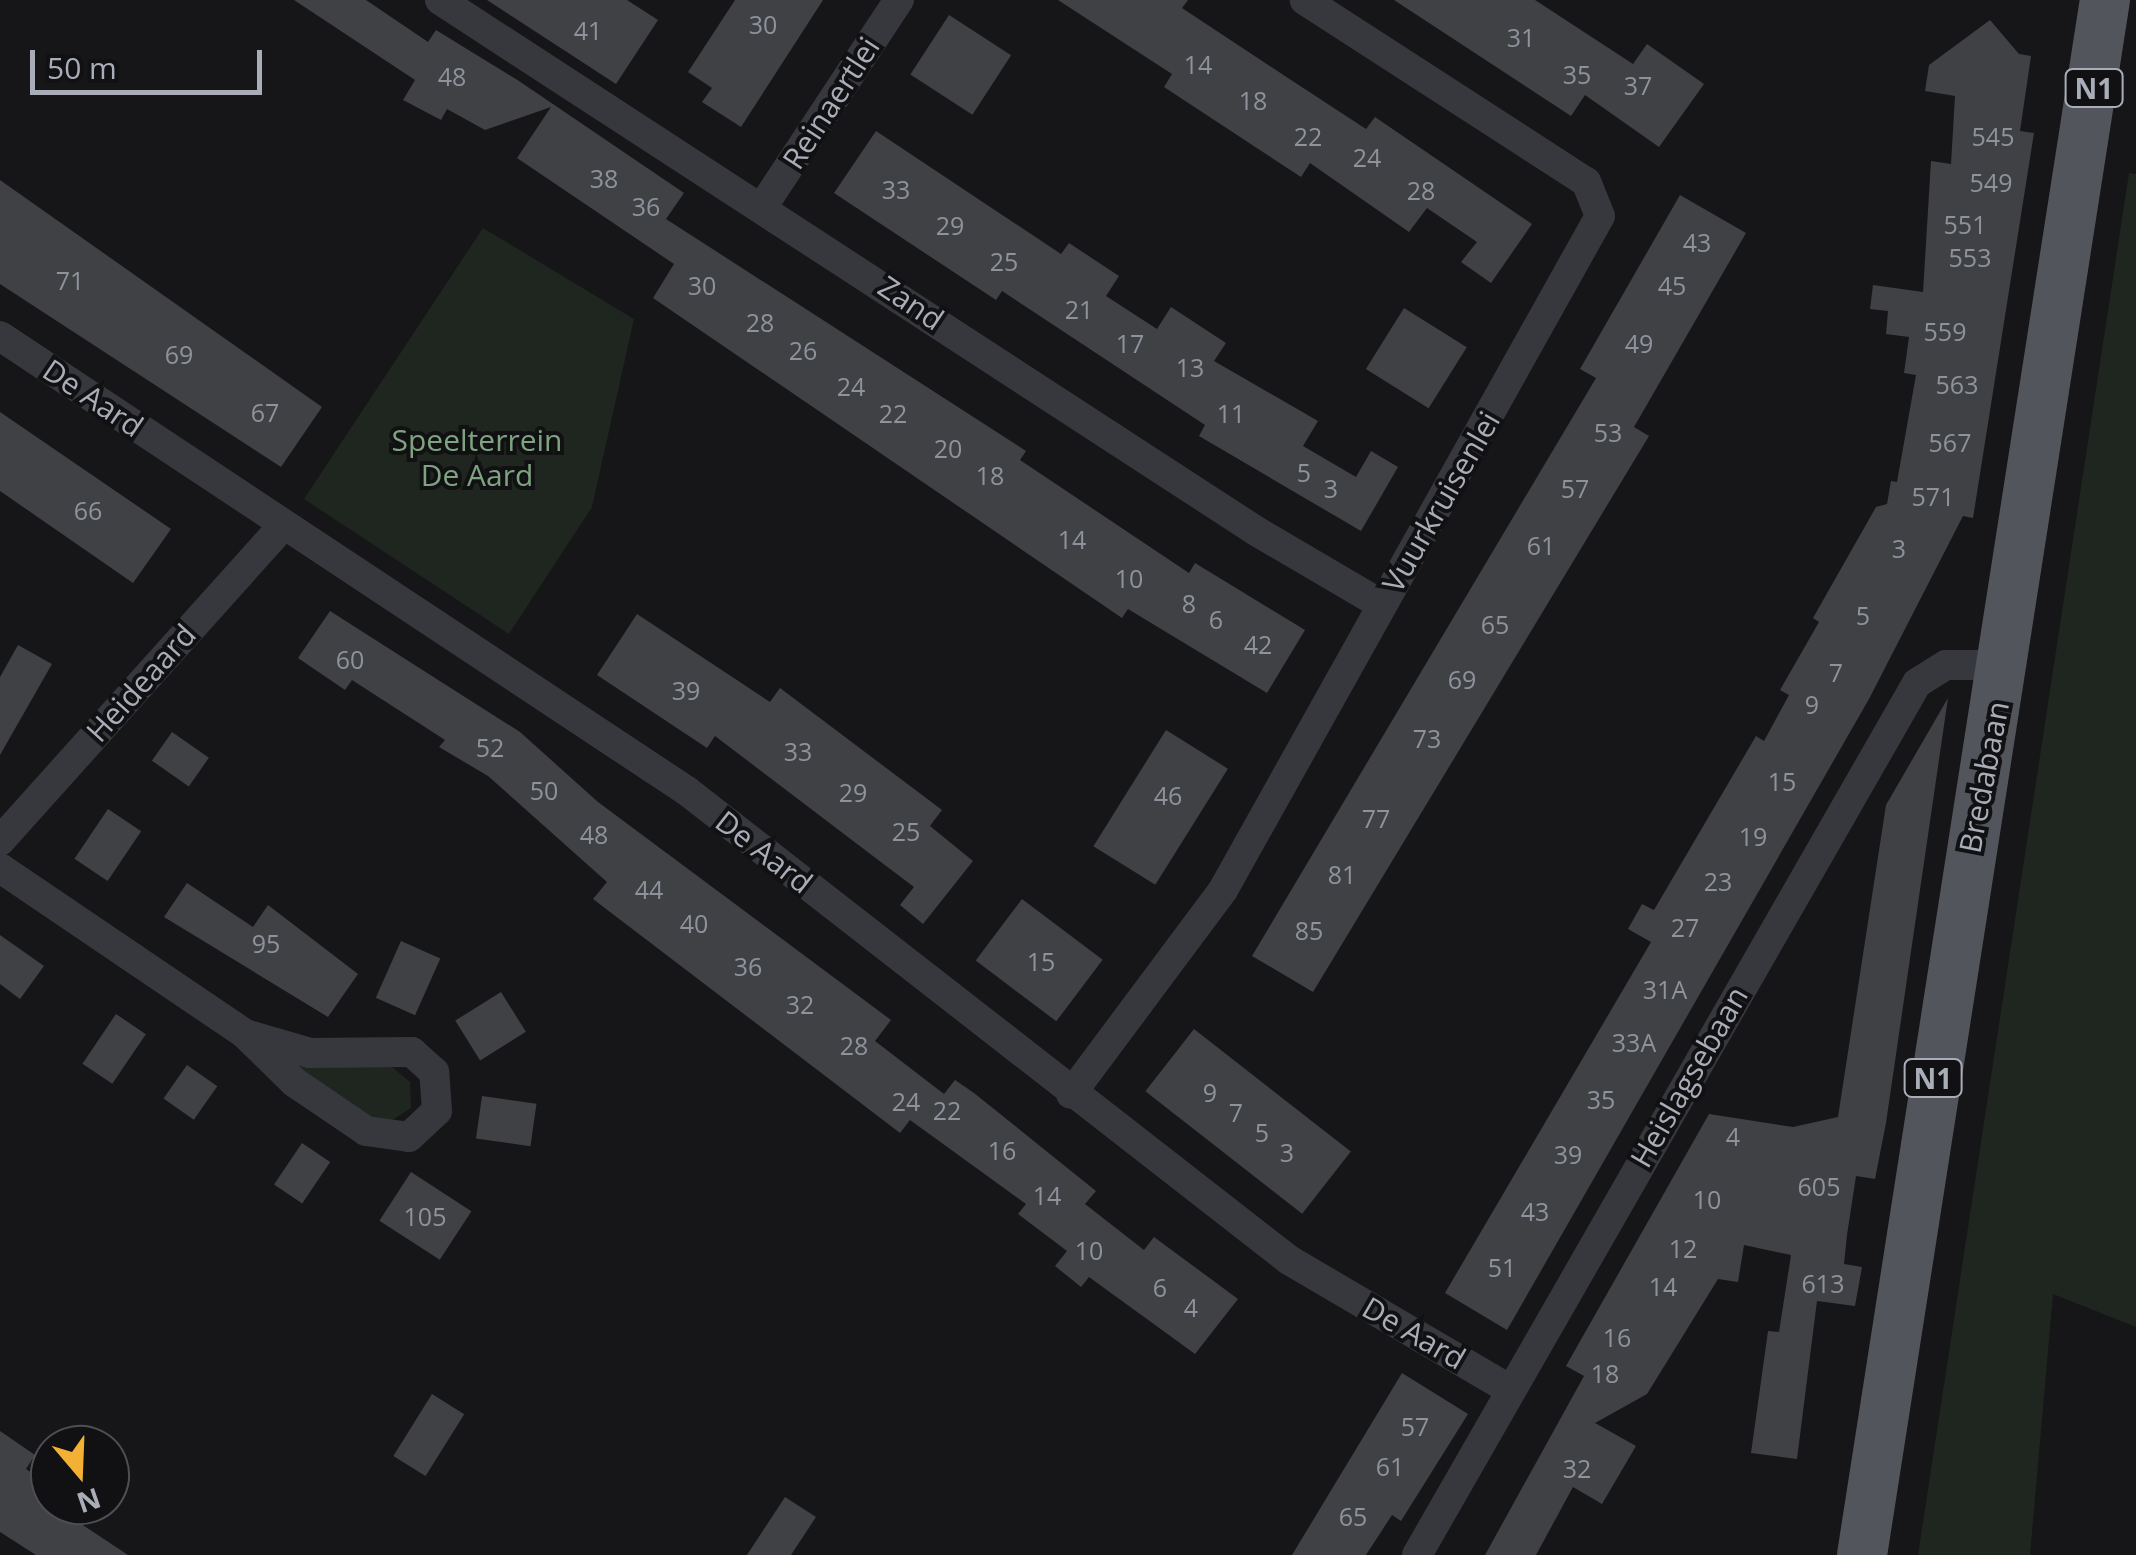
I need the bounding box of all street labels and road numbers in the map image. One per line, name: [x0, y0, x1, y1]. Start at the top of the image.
street label: Reinaertlei: [775, 30, 887, 176]
road number: N1: [2064, 65, 2124, 111]
street label: Zand: [872, 268, 950, 338]
street label: De Aard: [36, 352, 150, 444]
street label: Vuurkruisenlei: [1375, 405, 1507, 599]
street label: Heideaard: [79, 617, 203, 749]
street label: Bredabaan: [1952, 698, 2016, 856]
street label: De Aard: [709, 803, 819, 901]
street label: Heislagsebaan: [1623, 980, 1755, 1174]
road number: N1: [1903, 1055, 1963, 1101]
street label: De Aard: [1356, 1289, 1472, 1377]

